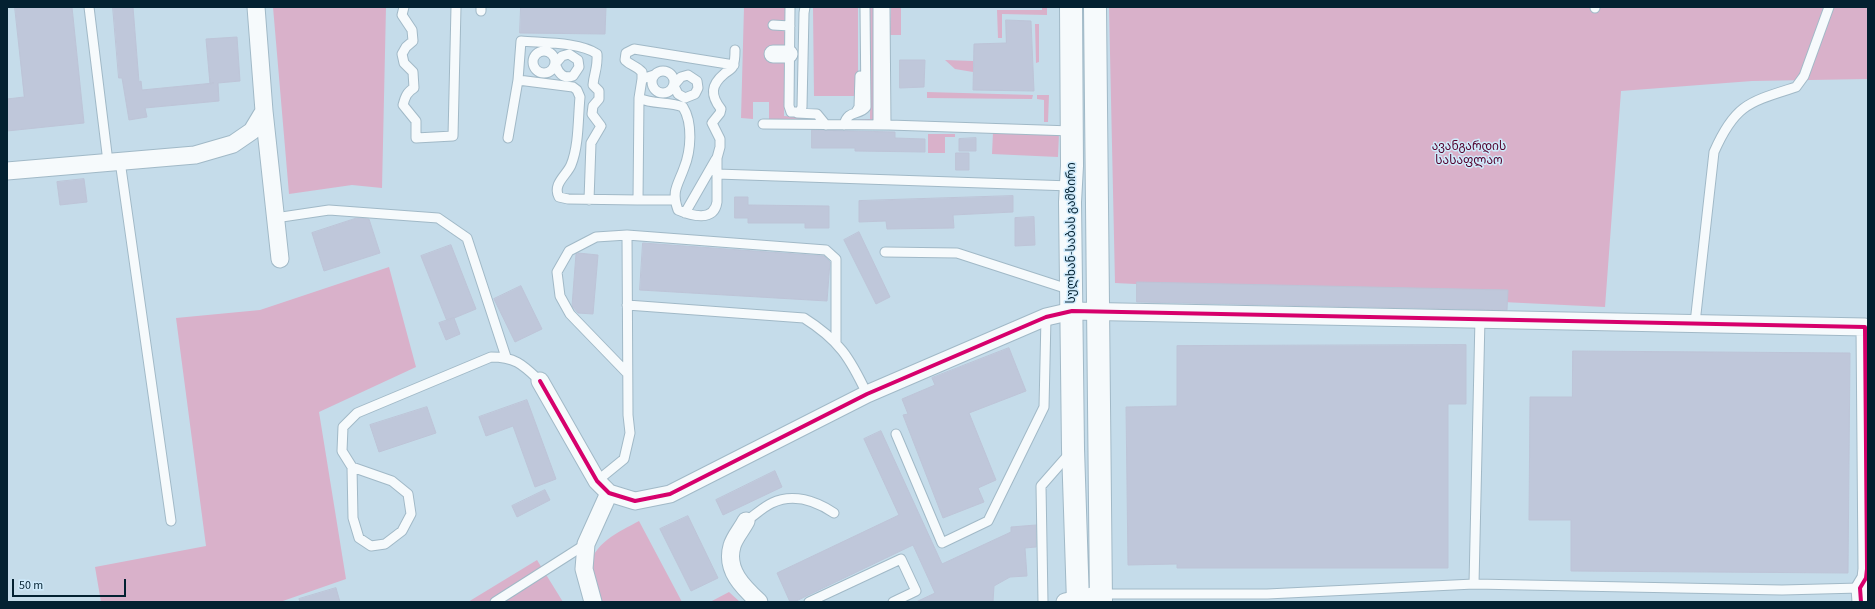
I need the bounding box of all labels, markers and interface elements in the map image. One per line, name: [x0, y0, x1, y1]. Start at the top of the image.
park label: ავანგარდის სასაფლაო: [1432, 140, 1506, 168]
street label: სულხან-საბას გამზირი: [1065, 162, 1079, 304]
scale bar: [14, 571, 128, 597]
text: 50 m: [19, 577, 43, 594]

